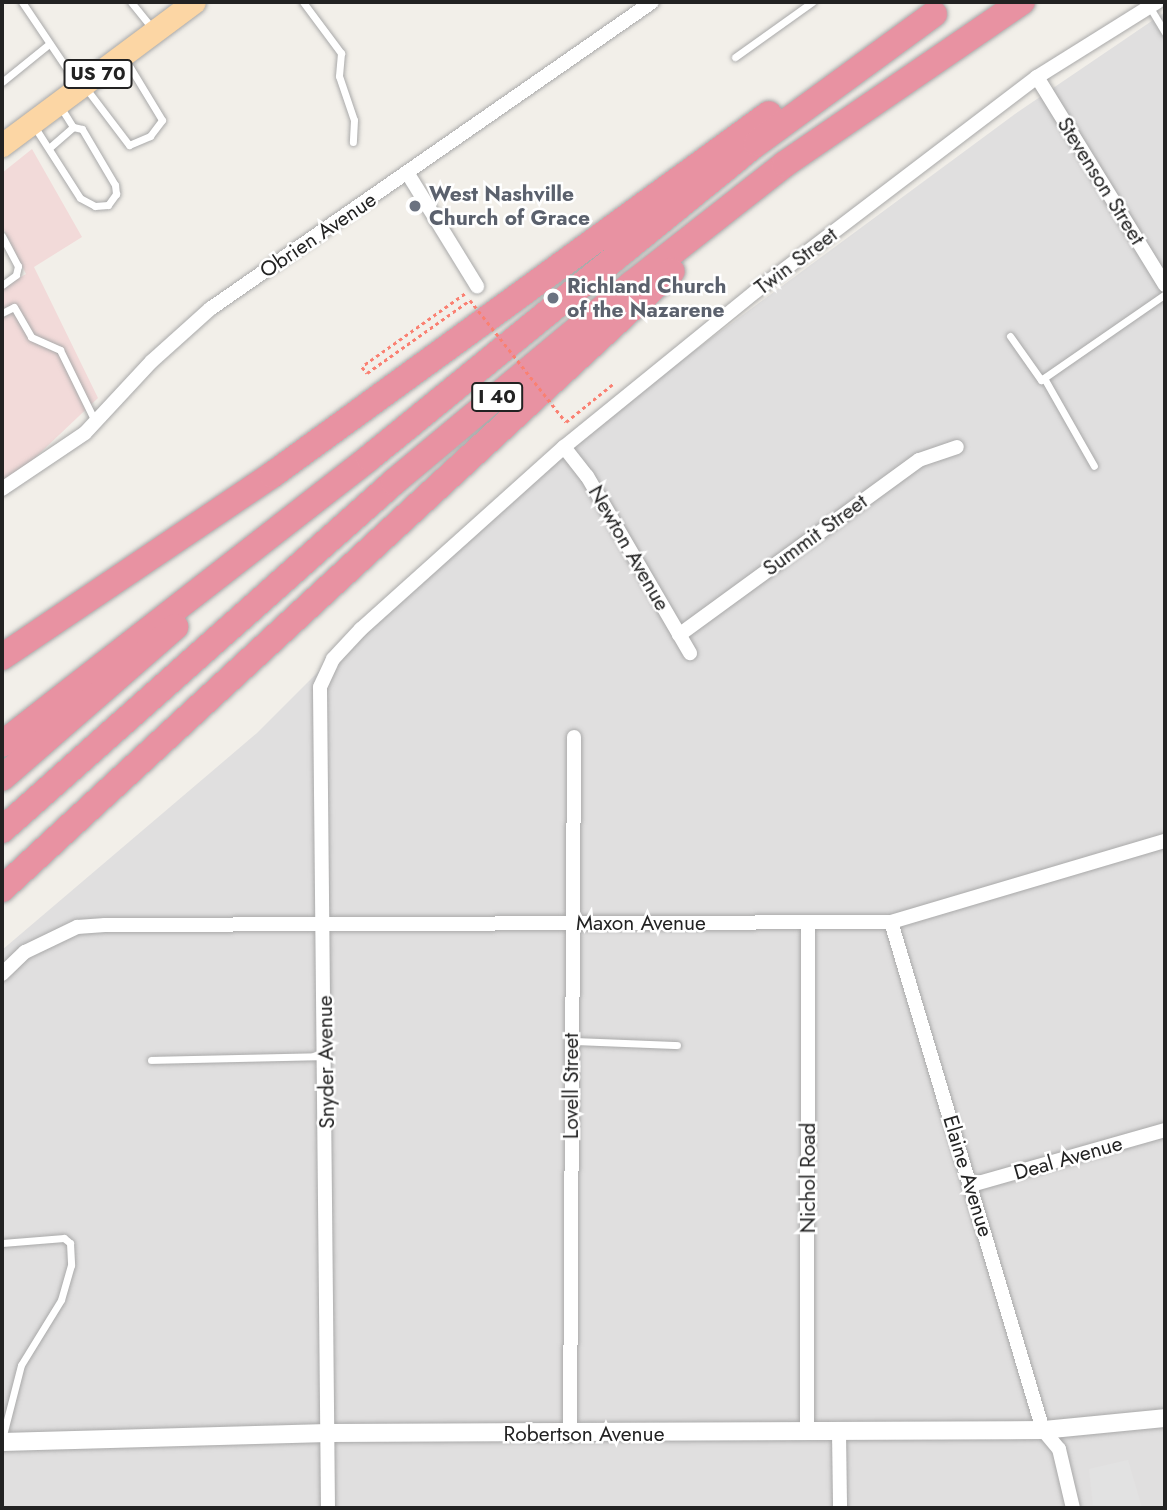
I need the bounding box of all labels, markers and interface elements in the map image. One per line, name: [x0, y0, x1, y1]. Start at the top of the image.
road number: US 70: [63, 58, 133, 90]
street label: Stevenson Street: [1052, 113, 1150, 249]
place label: West Nashville Church of Grace: [429, 181, 590, 231]
street label: Obrien Avenue: [255, 187, 381, 283]
marker: West Nashville Church of Grace: [407, 198, 423, 214]
street label: Twin Street: [750, 222, 842, 300]
place label: Richland Church of the Nazarene: [567, 273, 726, 323]
marker: Richland Church of the Nazarene: [545, 290, 561, 306]
road number: I 40: [471, 382, 523, 412]
street label: Newton Avenue: [583, 481, 675, 615]
street label: Summit Street: [758, 489, 872, 581]
street label: Maxon Avenue: [576, 910, 706, 936]
street label: Snyder Avenue: [312, 995, 340, 1129]
street label: Lovell Street: [558, 1033, 584, 1139]
street label: Elaine Avenue: [938, 1112, 998, 1240]
street label: Nichol Road: [795, 1123, 821, 1233]
street label: Deal Avenue: [1011, 1130, 1125, 1186]
street label: Robertson Avenue: [504, 1421, 664, 1447]

